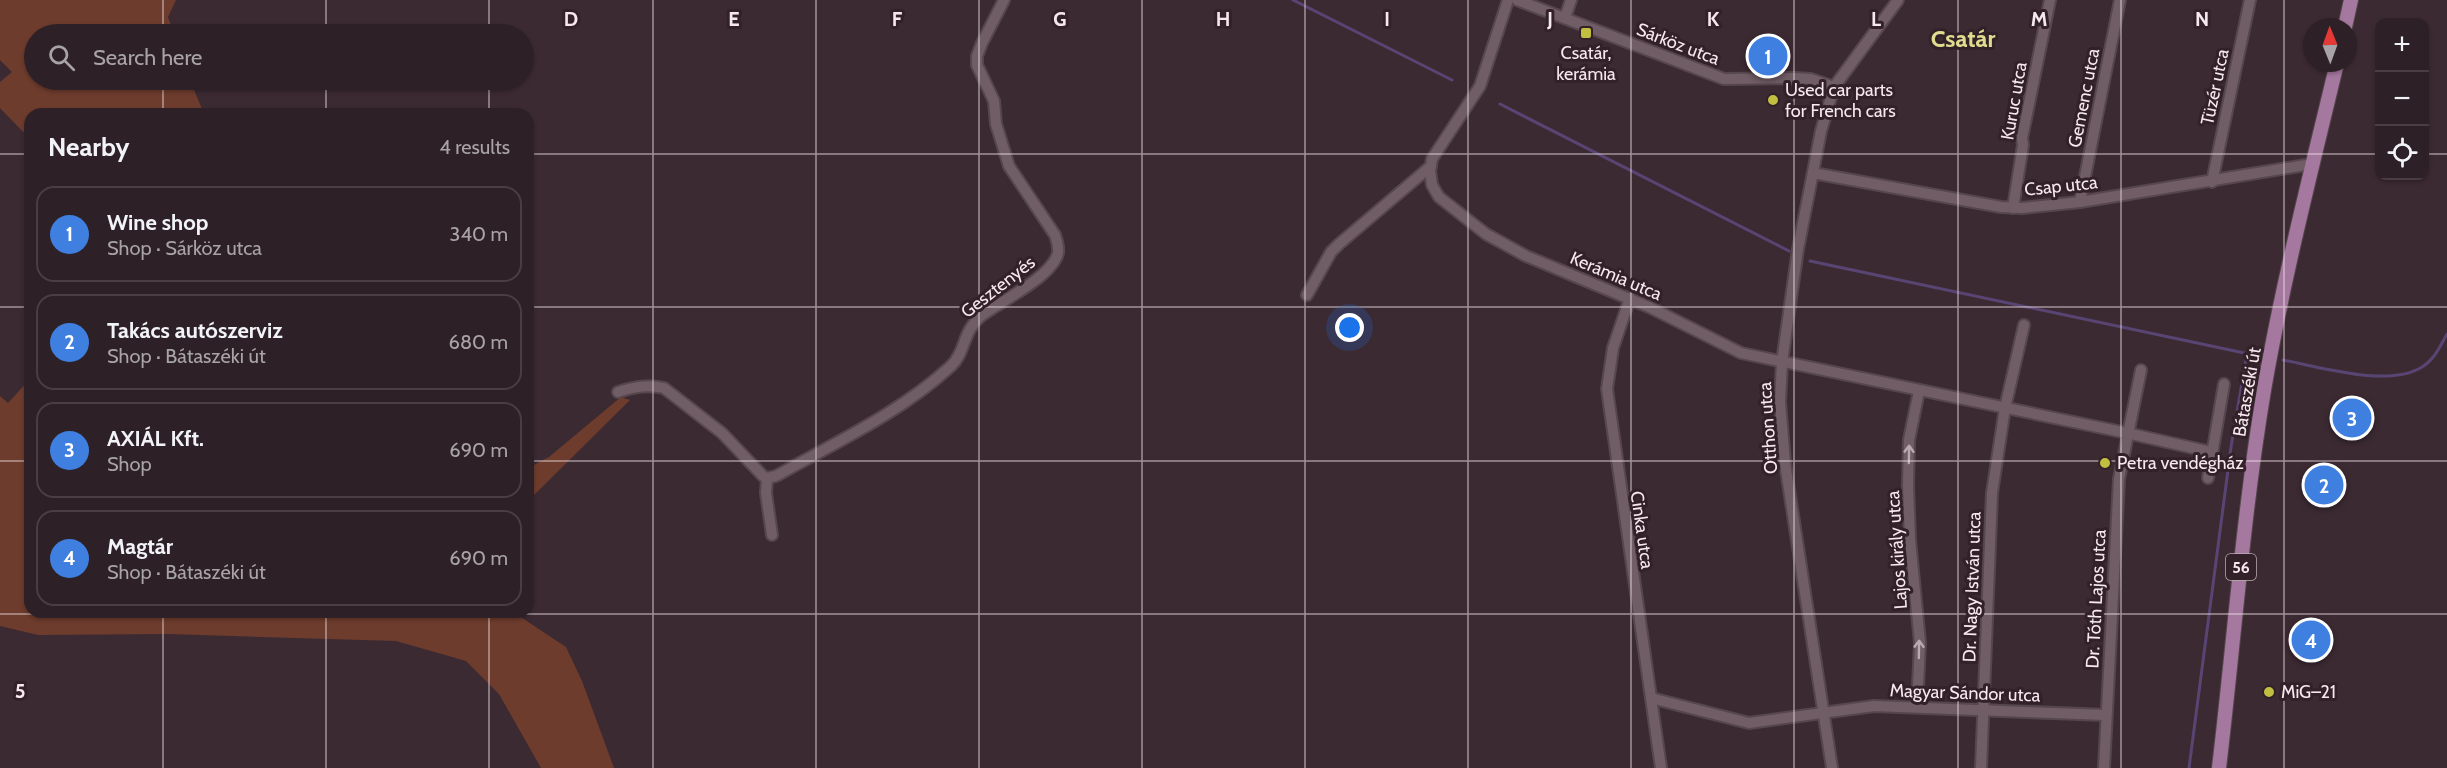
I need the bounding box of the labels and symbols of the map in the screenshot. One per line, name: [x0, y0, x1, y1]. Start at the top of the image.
text: D: [564, 7, 578, 31]
text: E: [728, 7, 740, 31]
text: F: [892, 7, 903, 31]
text: G: [1053, 7, 1067, 31]
text: H: [1216, 7, 1230, 31]
text: I: [1384, 7, 1390, 31]
text: J: [1546, 7, 1553, 31]
text: K: [1707, 7, 1720, 31]
text: L: [1871, 7, 1881, 31]
text: M: [2031, 7, 2047, 31]
text: N: [2195, 7, 2209, 31]
street label: Sárköz utca: [1633, 18, 1723, 70]
north arrow: [2303, 18, 2357, 72]
district label: Csatár: [1931, 24, 1995, 53]
marker: Csatár, kerámia: [1579, 26, 1593, 40]
pin: 1: [1748, 34, 1788, 78]
place label: Csatár, kerámia: [1556, 42, 1616, 85]
street label: Gemenc utca: [2064, 46, 2104, 150]
street label: Tüzér utca: [2196, 47, 2234, 127]
street label: Kuruc utca: [1996, 60, 2032, 142]
place label: Used car parts for French cars: [1785, 79, 1896, 122]
marker: Used car parts for French cars: [1766, 93, 1780, 107]
street label: Csap utca: [2023, 171, 2099, 201]
street label: Kerámia utca: [1567, 247, 1666, 305]
street label: Gesztenyés: [957, 251, 1039, 323]
your location: [1335, 313, 1364, 342]
street label: Bátaszéki út: [2228, 346, 2266, 438]
street label: Otthon utca: [1754, 381, 1782, 475]
pin: 3: [2332, 396, 2372, 440]
one-way arrow: [1903, 445, 1915, 465]
place label: Petra vendégház: [2117, 452, 2244, 474]
marker: Petra vendégház: [2098, 456, 2112, 470]
pin: 2: [2304, 462, 2344, 508]
street label: Cinka utca: [1626, 490, 1658, 571]
street label: Lajos király utca: [1882, 490, 1912, 610]
street label: Dr. Nagy István utca: [1958, 511, 1986, 663]
street label: Dr. Tóth Lajos utca: [2081, 529, 2111, 669]
road number: 56: [2226, 554, 2256, 580]
pin: 4: [2292, 618, 2330, 662]
one-way arrow: [1914, 639, 1925, 659]
text: 5: [15, 679, 25, 703]
street label: Magyar Sándor utca: [1889, 679, 2041, 707]
place label: MiG–21: [2281, 681, 2336, 703]
marker: MiG–21: [2262, 685, 2276, 699]

